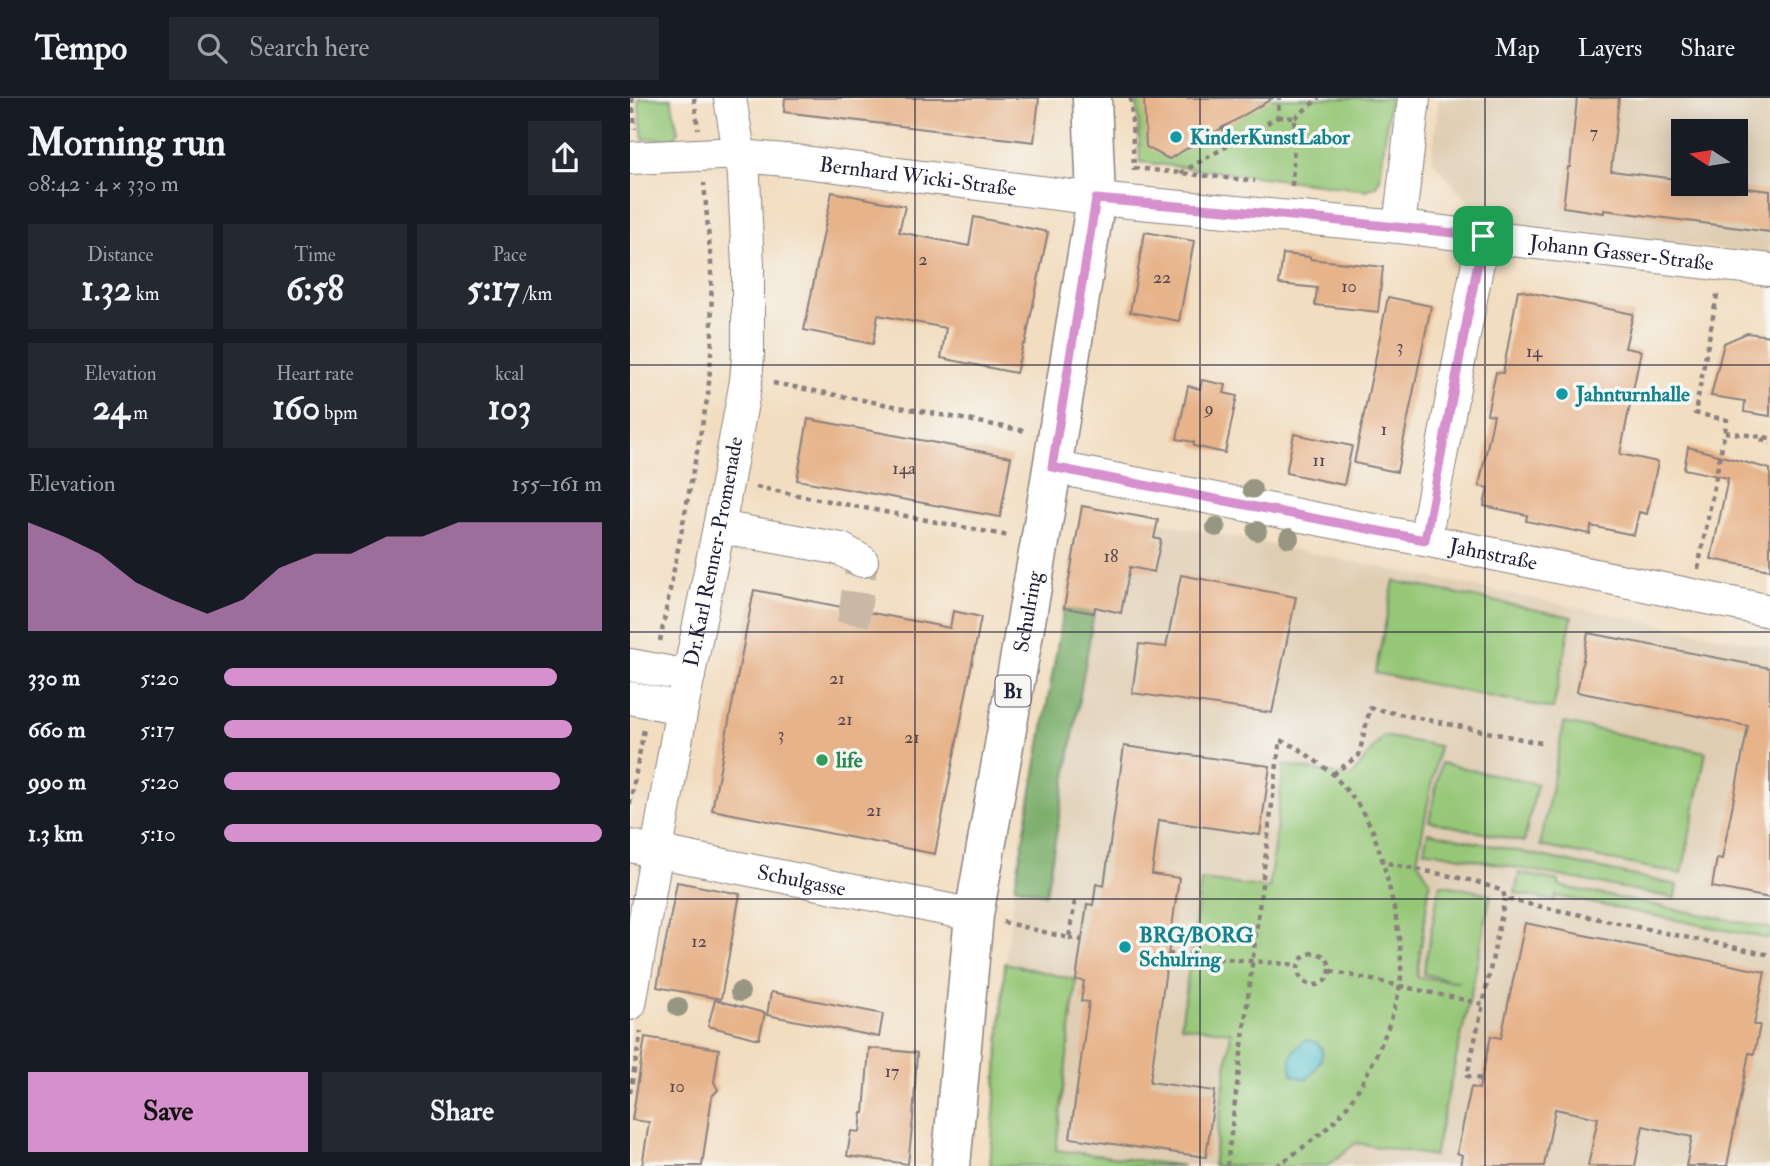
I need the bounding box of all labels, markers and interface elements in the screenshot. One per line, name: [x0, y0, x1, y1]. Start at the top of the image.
search box: [169, 17, 659, 80]
text: Tempo: [35, 28, 127, 69]
icon: search: [193, 29, 231, 67]
text: Search here: [249, 32, 369, 64]
text: Map: [1495, 33, 1540, 64]
text: Layers: [1578, 33, 1642, 64]
text: Share: [1680, 33, 1735, 64]
text: Morning run: [28, 119, 226, 167]
north arrow: [1671, 119, 1748, 196]
map controls: [1671, 119, 1748, 196]
button: share: [528, 121, 602, 195]
house number: 7: [1590, 121, 1598, 144]
place label: KinderKunstLabor: [1190, 124, 1351, 151]
marker: KinderKunstLabor: [1168, 129, 1184, 145]
street label: Bernhard Wicki-Straße: [818, 151, 1018, 203]
text: 08:42 · 4 × 330 m: [28, 169, 179, 198]
pin: [1453, 206, 1513, 266]
icon: arrive: [1464, 217, 1502, 255]
street label: Johann Gasser-Straße: [1527, 229, 1715, 277]
text: Distance: [87, 243, 154, 267]
text: Time: [294, 243, 336, 267]
text: Pace: [493, 243, 527, 267]
house number: 2: [918, 248, 928, 271]
house number: 22: [1153, 266, 1171, 289]
text: 1.32: [81, 267, 132, 311]
text: 6:58: [286, 267, 344, 311]
text: 5:17: [467, 267, 520, 311]
house number: 10: [1341, 275, 1357, 298]
text: km: [132, 282, 159, 306]
text: /km: [520, 282, 552, 306]
house number: 3: [1397, 335, 1403, 358]
house number: 14: [1526, 340, 1543, 363]
text: Elevation: [84, 362, 157, 386]
text: Heart rate: [276, 362, 354, 386]
text: kcal: [495, 362, 524, 386]
place label: Jahnturnhalle: [1575, 381, 1690, 408]
text: 24: [93, 386, 129, 430]
text: 160: [272, 386, 320, 430]
text: 103: [488, 386, 532, 430]
marker: Jahnturnhalle: [1554, 386, 1570, 402]
house number: 9: [1202, 397, 1214, 420]
text: m: [129, 401, 148, 425]
text: bpm: [320, 401, 358, 425]
house number: 1: [1381, 418, 1387, 441]
street label: Dr.Karl Renner-Promenade: [678, 434, 749, 669]
house number: 11: [1313, 449, 1325, 472]
house number: 14a: [892, 457, 916, 480]
text: Elevation: [28, 469, 116, 498]
text: 155–161 m: [512, 469, 602, 498]
street label: Jahnstraße: [1446, 532, 1540, 577]
house number: 18: [1104, 545, 1118, 568]
street label: Schulring: [1008, 569, 1049, 655]
text: 330 m: [28, 663, 80, 692]
text: 5:20: [140, 663, 179, 692]
house number: 21: [829, 667, 845, 690]
road number: B1: [996, 676, 1030, 706]
house number: 21: [837, 708, 853, 731]
text: 660 m: [28, 715, 86, 744]
text: 5:17: [140, 715, 175, 744]
house number: 3: [778, 723, 784, 746]
house number: 21: [904, 726, 920, 749]
place label: life: [835, 747, 863, 774]
marker: life: [814, 752, 830, 768]
text: 990 m: [28, 767, 86, 796]
text: 5:20: [140, 767, 179, 796]
house number: 21: [866, 799, 882, 822]
text: 1.3 km: [28, 819, 83, 848]
text: 5:10: [140, 819, 176, 848]
street label: Schulgasse: [755, 859, 848, 903]
place label: BRG/BORG Schulring: [1139, 922, 1254, 973]
house number: 12: [691, 930, 707, 953]
marker: BRG/BORG Schulring: [1117, 939, 1133, 955]
house number: 17: [885, 1060, 899, 1083]
button: Save: [28, 1072, 308, 1152]
button: Share: [322, 1072, 602, 1152]
house number: 10: [669, 1075, 685, 1098]

